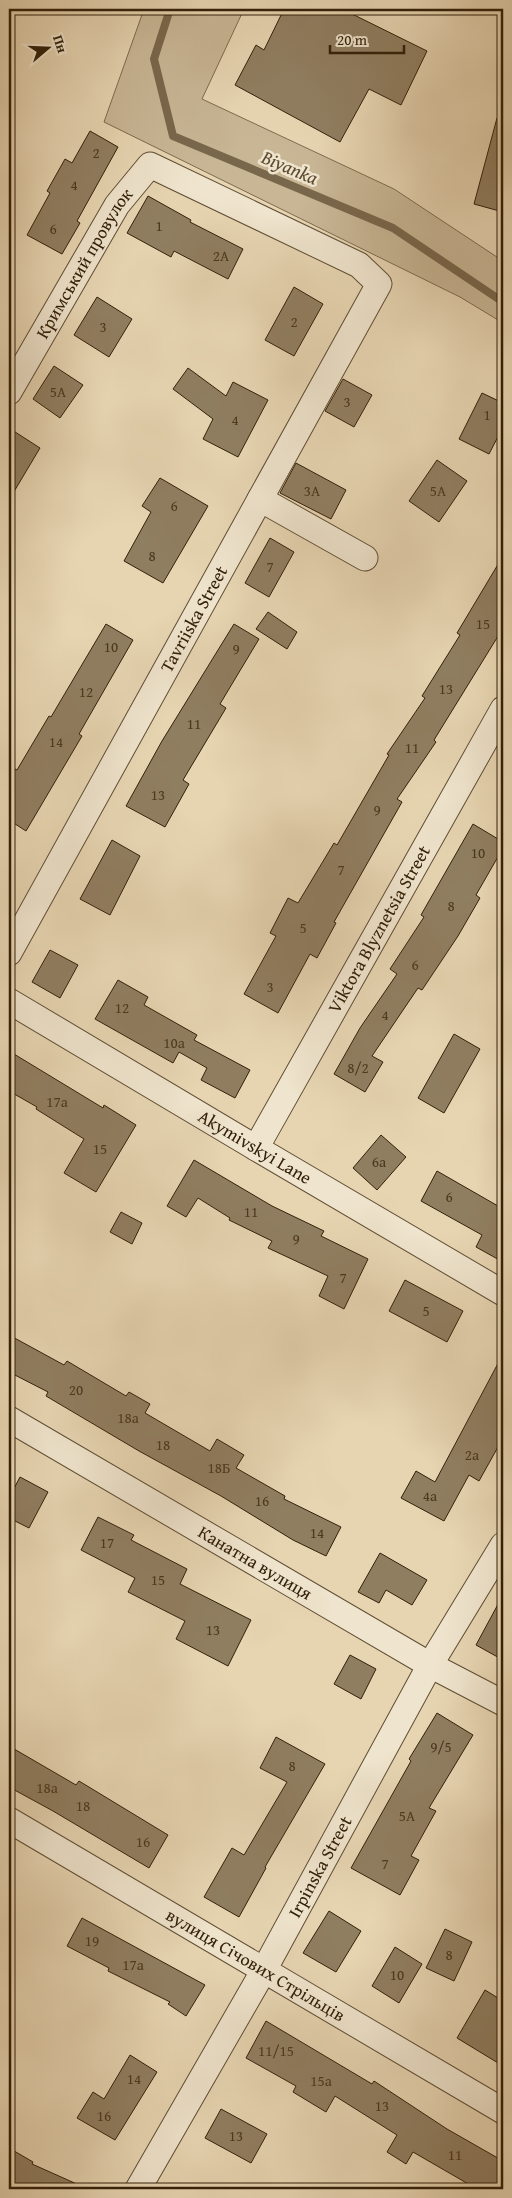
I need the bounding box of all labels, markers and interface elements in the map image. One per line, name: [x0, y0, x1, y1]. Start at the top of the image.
north arrow: [22, 22, 72, 72]
scale bar: [330, 22, 403, 54]
text: 20 m: [337, 29, 368, 50]
text: Пн: [48, 32, 73, 56]
house number: 2: [92, 142, 100, 163]
water label: Biyanka: [257, 142, 323, 191]
house number: 4: [70, 174, 78, 195]
street label: Кримський провулок: [29, 181, 139, 344]
house number: 1: [155, 215, 163, 236]
house number: 6: [49, 218, 57, 239]
house number: 2А: [213, 245, 229, 266]
house number: 2: [290, 311, 298, 332]
house number: 3: [99, 316, 107, 337]
house number: 5А: [50, 381, 66, 402]
house number: 3: [343, 391, 351, 412]
house number: 1: [483, 404, 491, 425]
house number: 4: [231, 409, 239, 430]
house number: 3А: [304, 480, 320, 501]
house number: 5А: [430, 480, 446, 501]
house number: 6: [170, 495, 178, 516]
house number: 8: [148, 545, 156, 566]
house number: 7: [266, 556, 274, 577]
street label: Tavriiska Street: [153, 560, 234, 677]
house number: 15: [476, 613, 490, 634]
house number: 10: [104, 636, 118, 657]
house number: 9: [232, 638, 240, 659]
house number: 13: [439, 678, 453, 699]
house number: 12: [79, 681, 93, 702]
house number: 11: [187, 713, 201, 734]
house number: 14: [49, 731, 63, 752]
house number: 11: [405, 737, 419, 758]
house number: 13: [151, 784, 165, 805]
house number: 9: [373, 799, 381, 820]
street label: Viktora Blyznetsia Street: [321, 840, 437, 1018]
house number: 10: [471, 842, 485, 863]
house number: 7: [337, 859, 345, 880]
house number: 8: [447, 895, 455, 916]
house number: 5: [299, 917, 307, 938]
house number: 6: [411, 954, 419, 975]
house number: 3: [266, 976, 274, 997]
house number: 12: [115, 997, 129, 1018]
house number: 4: [381, 1004, 389, 1025]
house number: 10а: [163, 1032, 186, 1053]
house number: 8/2: [347, 1057, 369, 1078]
house number: 17а: [46, 1091, 69, 1112]
street label: Akymivskyi Lane: [193, 1103, 317, 1191]
house number: 15: [93, 1138, 107, 1159]
house number: 6а: [372, 1151, 387, 1172]
house number: 6: [445, 1186, 453, 1207]
house number: 11: [244, 1201, 258, 1222]
house number: 9: [292, 1228, 300, 1249]
house number: 7: [339, 1267, 347, 1288]
house number: 5: [422, 1300, 430, 1321]
house number: 20: [69, 1379, 83, 1400]
house number: 18а: [117, 1407, 140, 1428]
house number: 18: [156, 1434, 170, 1455]
house number: 2а: [465, 1444, 480, 1465]
house number: 18Б: [208, 1457, 230, 1478]
house number: 4а: [423, 1485, 438, 1506]
house number: 16: [255, 1490, 269, 1511]
street label: Канатна вулиця: [193, 1518, 318, 1606]
house number: 14: [310, 1522, 324, 1543]
house number: 17: [100, 1532, 114, 1553]
house number: 15: [151, 1569, 165, 1590]
house number: 13: [206, 1619, 220, 1640]
house number: 9/5: [430, 1736, 452, 1757]
house number: 8: [288, 1755, 296, 1776]
house number: 18а: [36, 1777, 59, 1798]
house number: 18: [76, 1795, 90, 1816]
house number: 5А: [399, 1805, 415, 1826]
street label: Irpinska Street: [281, 1810, 359, 1922]
house number: 16: [136, 1831, 150, 1852]
house number: 7: [381, 1853, 389, 1874]
street label: вулиця Січових Стрільців: [161, 1901, 351, 2028]
house number: 19: [85, 1930, 99, 1951]
house number: 8: [445, 1944, 453, 1965]
house number: 17а: [122, 1954, 145, 1975]
house number: 10: [390, 1964, 404, 1985]
house number: 11/15: [258, 2040, 294, 2061]
house number: 14: [127, 2068, 141, 2089]
house number: 15а: [310, 2070, 333, 2091]
house number: 13: [375, 2095, 389, 2116]
house number: 16: [97, 2105, 111, 2126]
house number: 13: [229, 2125, 243, 2146]
house number: 11: [448, 2144, 462, 2165]

